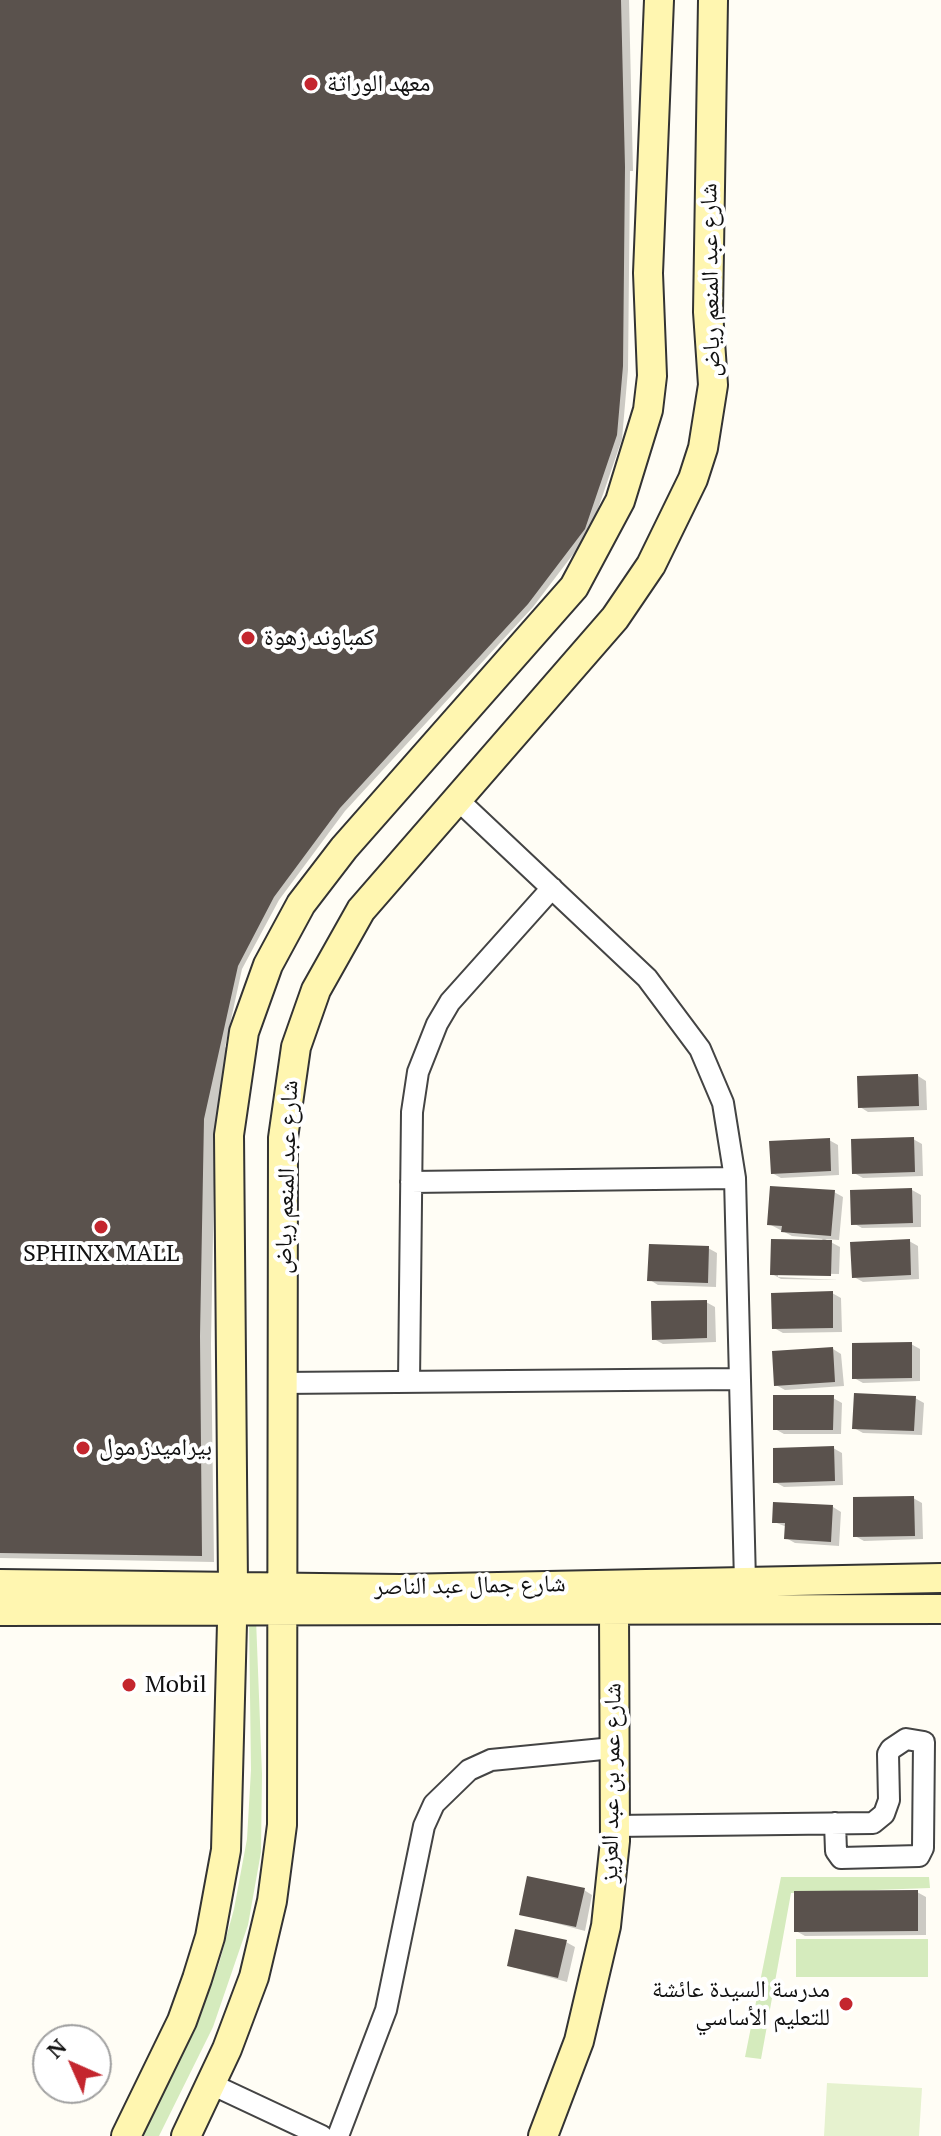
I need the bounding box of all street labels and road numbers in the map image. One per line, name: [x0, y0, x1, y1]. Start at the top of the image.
street label: شارع عبد المنعم رياض: [695, 183, 727, 377]
street label: شارع عبد المنعم رياض: [269, 1080, 305, 1274]
street label: شارع جمال عبد الناصر: [374, 1570, 566, 1602]
street label: شارع عمر بن عبد العزيز: [596, 1683, 628, 1883]

